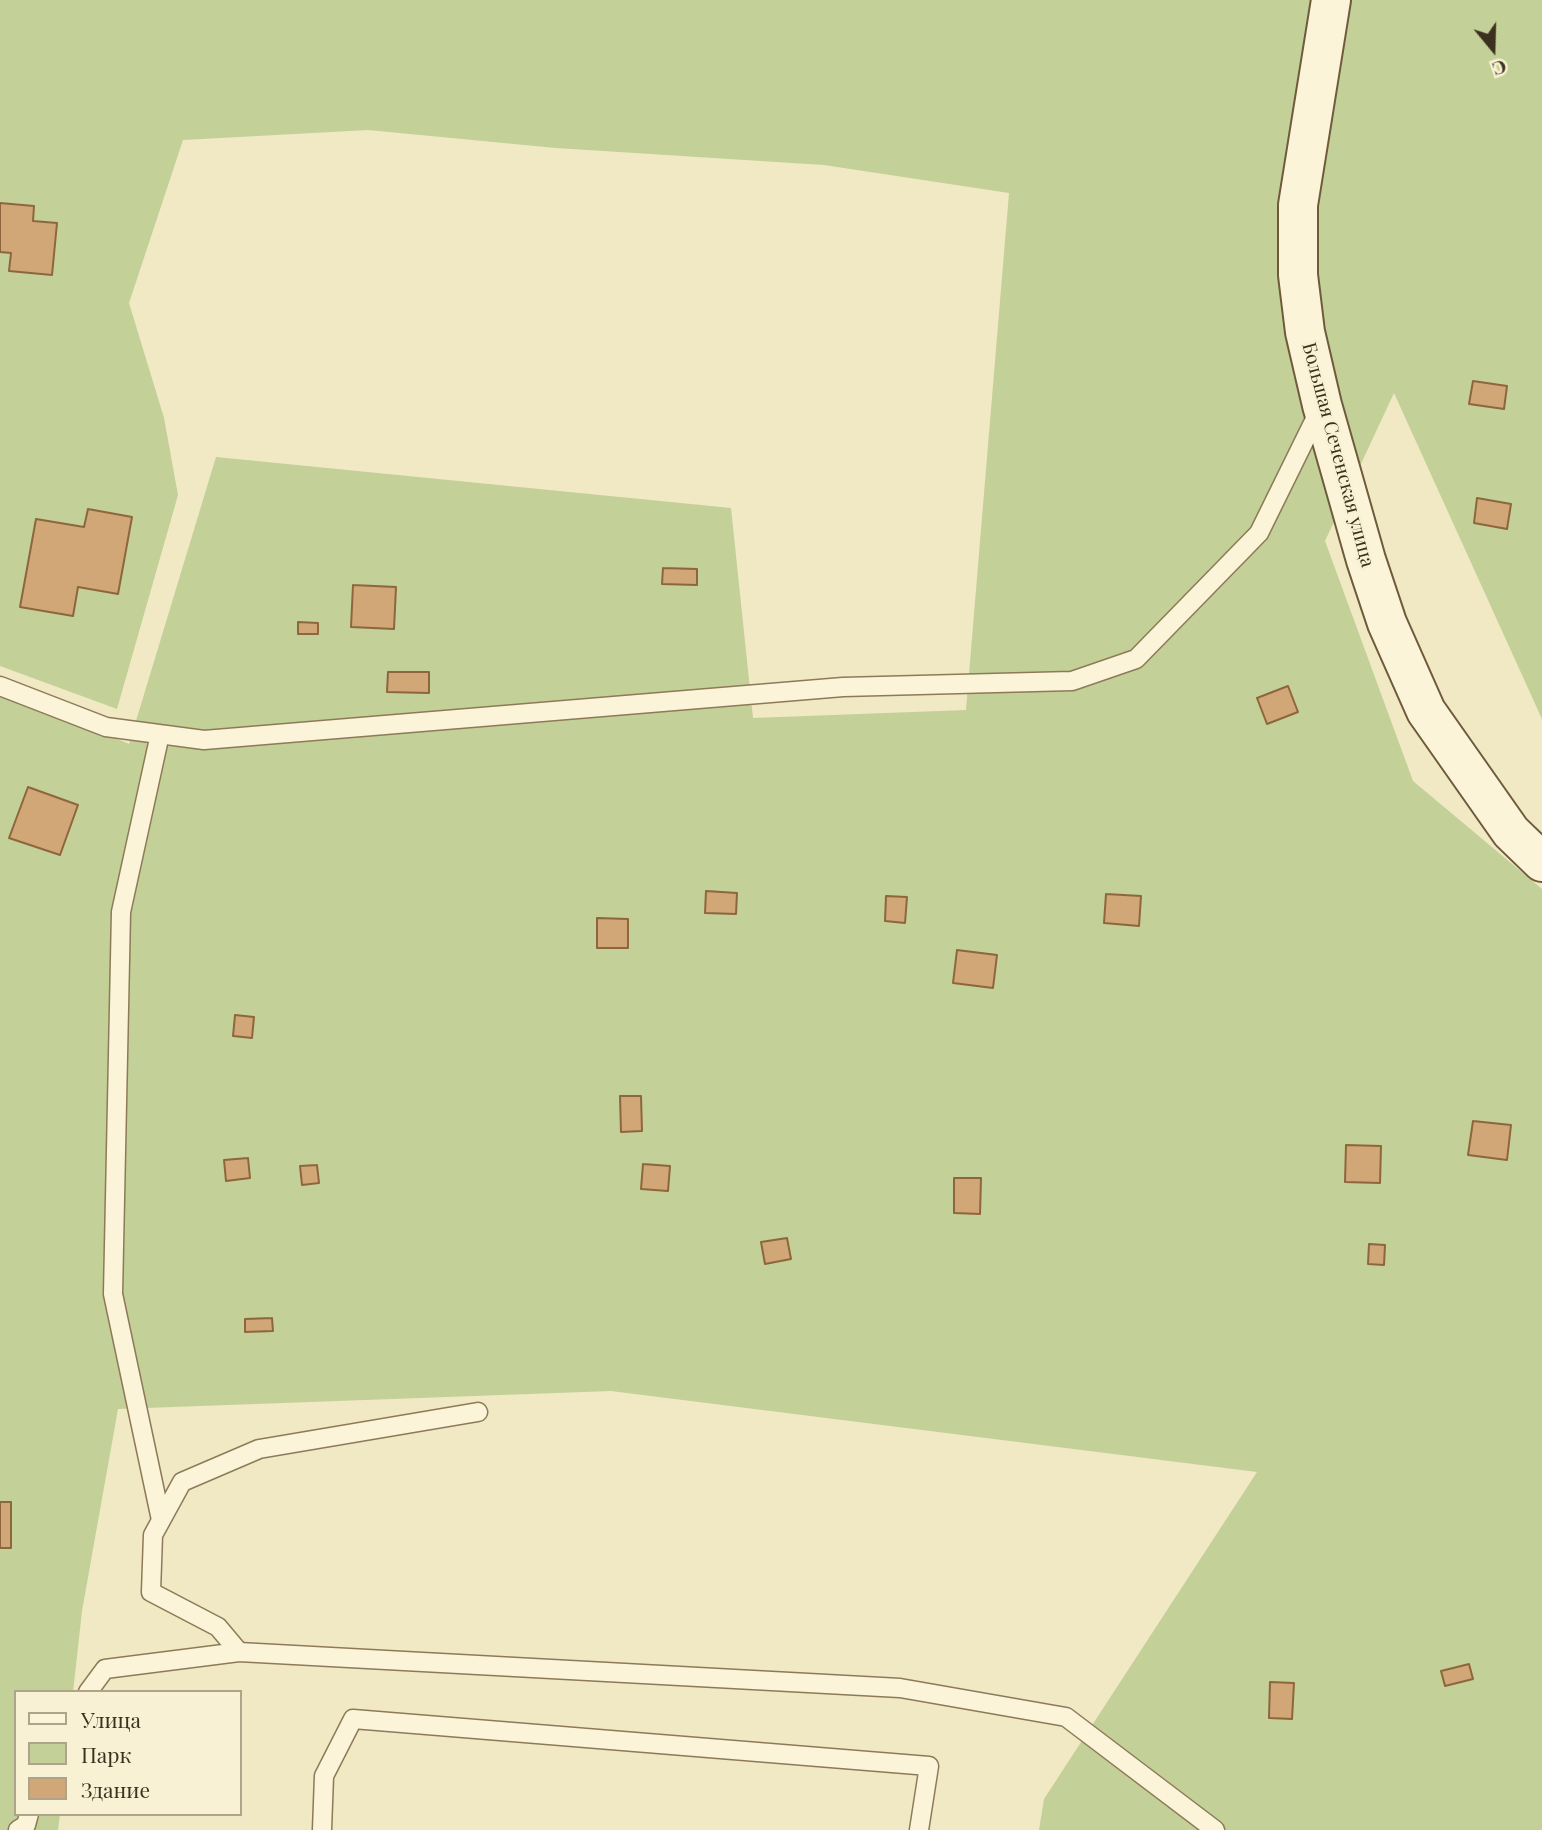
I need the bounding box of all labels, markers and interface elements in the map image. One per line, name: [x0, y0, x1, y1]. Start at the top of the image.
north arrow: [1458, 14, 1528, 84]
text: С: [1489, 54, 1510, 83]
street label: Большая Сеченская улица: [1297, 340, 1379, 570]
legend: [14, 1690, 242, 1816]
text: Улица: [81, 1705, 141, 1733]
text: Парк: [81, 1740, 131, 1768]
text: Здание: [81, 1775, 150, 1803]

